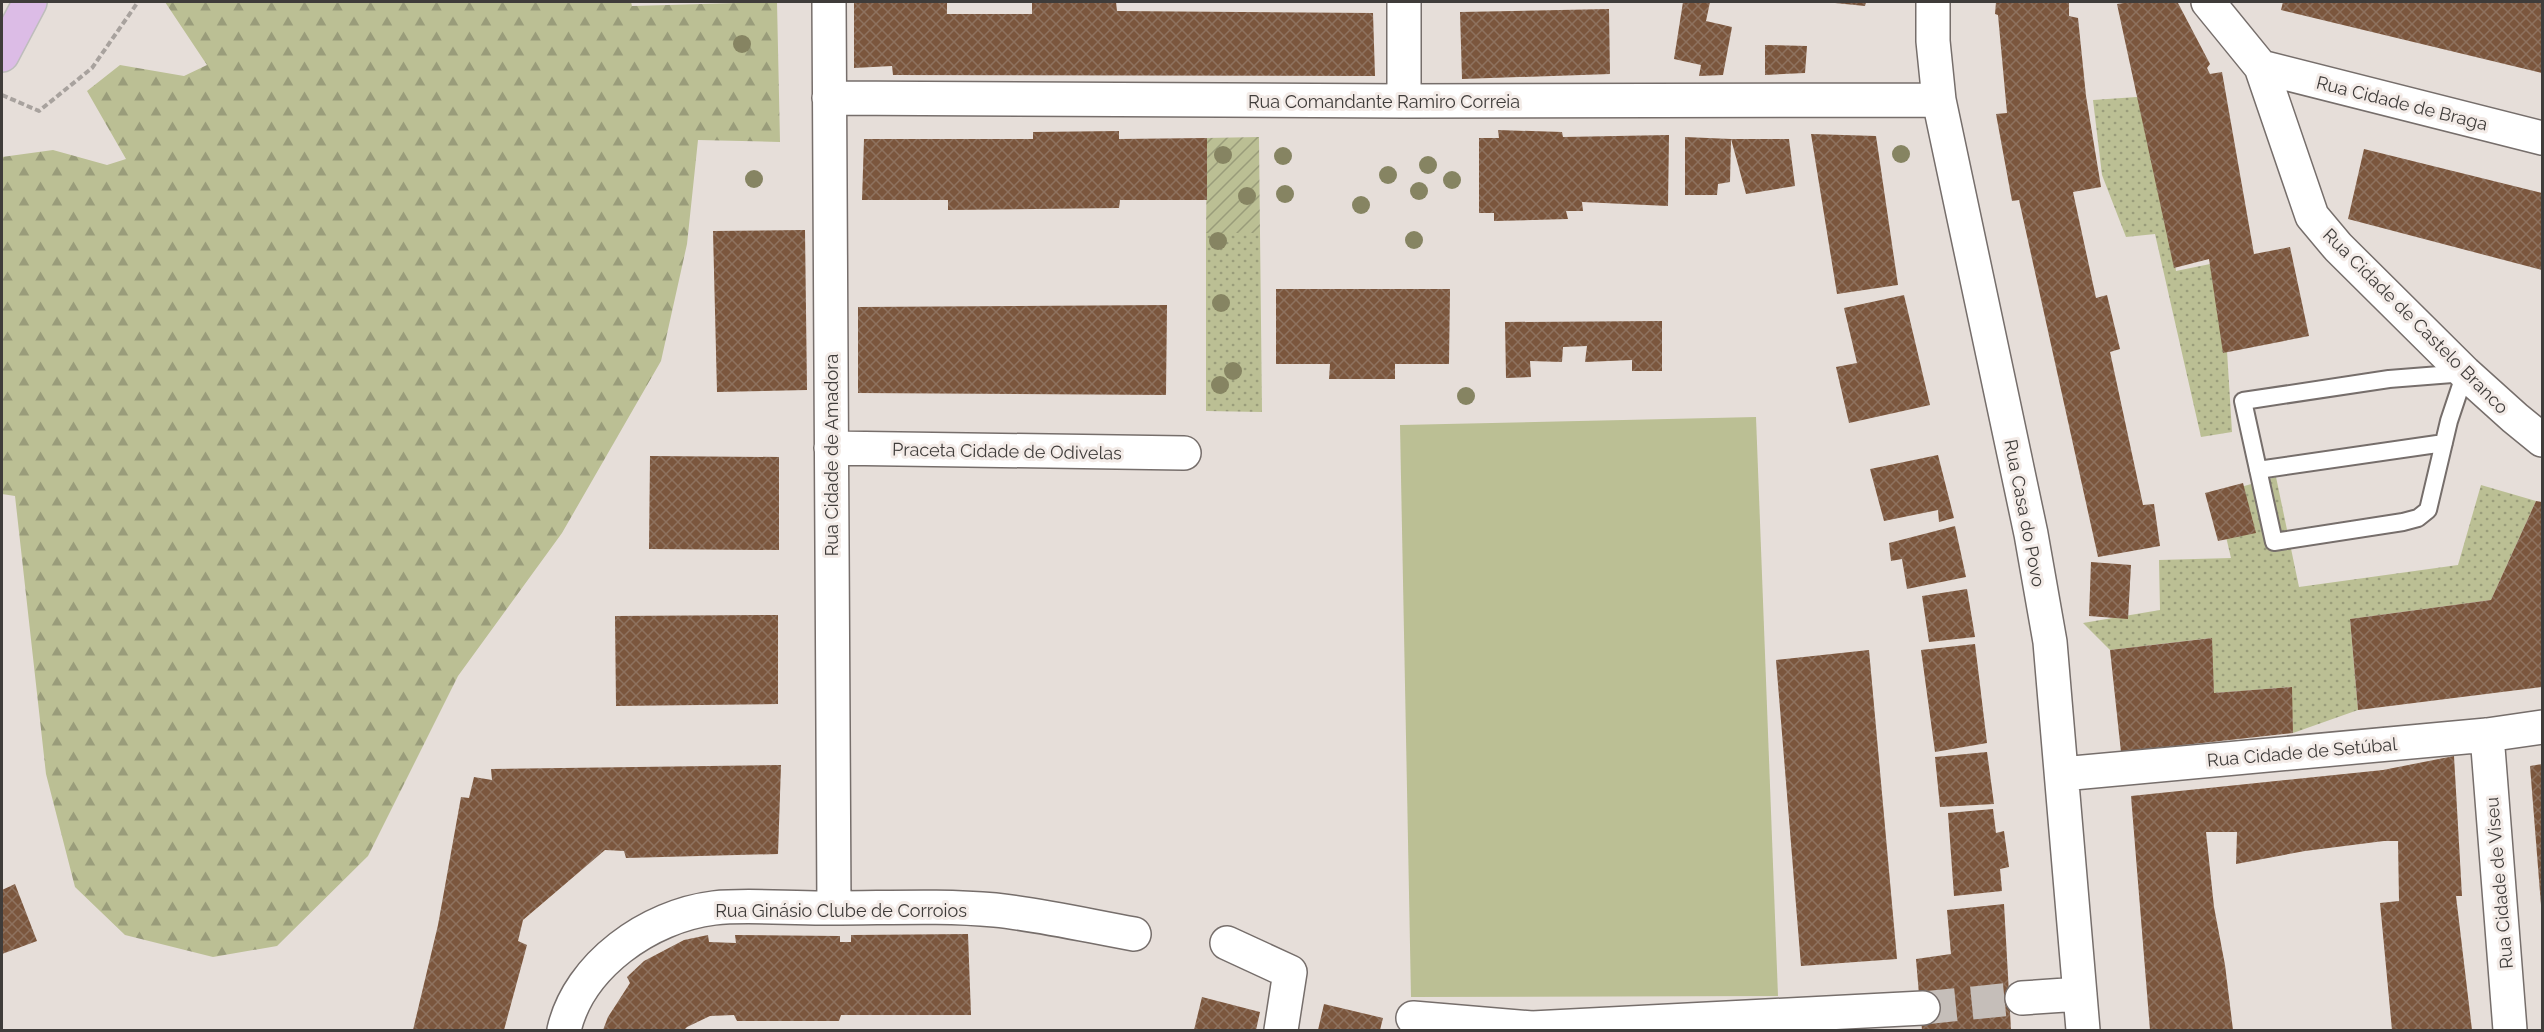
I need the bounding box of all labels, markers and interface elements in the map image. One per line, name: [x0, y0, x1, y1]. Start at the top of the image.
street label: Rua Cidade de Braga: [2314, 72, 2490, 134]
street label: Rua Comandante Ramiro Correia: [1248, 91, 1520, 112]
street label: Rua Cidade de Castelo Branco: [2319, 224, 2513, 418]
street label: Rua Cidade de Amadora: [821, 354, 842, 556]
street label: Rua Casa do Povo: [2000, 437, 2050, 589]
street label: Praceta Cidade de Odivelas: [892, 438, 1122, 464]
street label: Rua Cidade de Setúbal: [2206, 733, 2398, 771]
street label: Rua Cidade de Viseu: [2481, 796, 2517, 970]
street label: Rua Ginásio Clube de Corroios: [715, 900, 967, 921]

